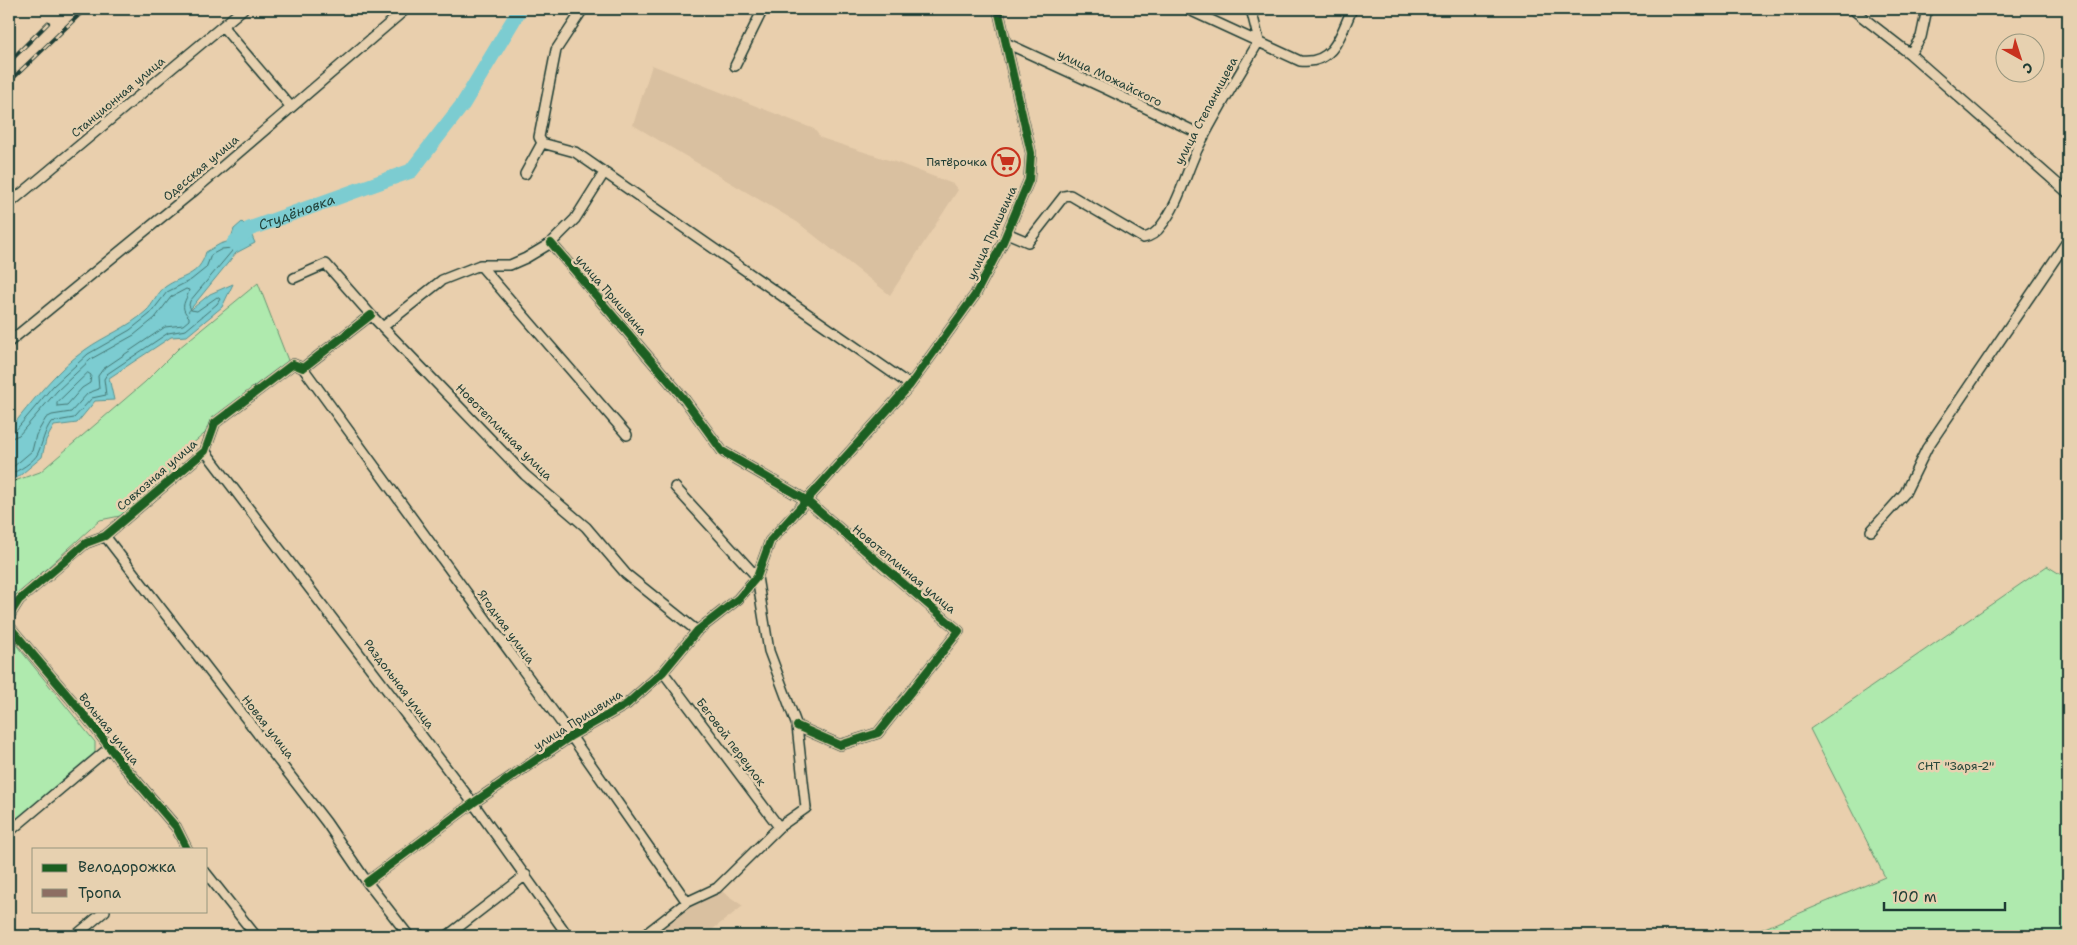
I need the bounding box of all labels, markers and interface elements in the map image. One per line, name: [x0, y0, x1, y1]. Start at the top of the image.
north arrow: [1994, 32, 2044, 82]
street label: улица Можайского: [1055, 46, 1165, 110]
street label: Станционная улица: [68, 53, 169, 141]
street label: улица Степанищева: [1171, 54, 1241, 168]
text: С: [2019, 58, 2037, 78]
street label: Одесская улица: [160, 131, 243, 205]
supermarket icon: Пятёрочка: [991, 147, 1021, 177]
place label: Пятёрочка: [926, 154, 988, 170]
street label: улица Пришвина: [963, 183, 1021, 283]
water label: Студёновка: [256, 190, 337, 234]
street label: улица Пришвина: [571, 251, 651, 339]
street label: Новотепличная улица: [452, 380, 556, 484]
street label: Совхозная улица: [113, 435, 201, 514]
street label: Новотепличная улица: [849, 521, 960, 617]
street label: Ягодная улица: [474, 587, 539, 668]
street label: Раздольная улица: [360, 636, 438, 732]
street label: улица Пришвина: [530, 686, 626, 754]
street label: Вольная улица: [75, 690, 143, 769]
street label: Новая улица: [238, 692, 298, 763]
street label: Беговой переулок: [693, 695, 770, 790]
park label: СНТ "Заря-2": [1918, 758, 1994, 774]
legend: [32, 848, 208, 912]
text: Велодорожка: [78, 857, 177, 877]
scale bar: [1884, 880, 2006, 912]
text: Тропа: [78, 883, 122, 903]
text: 100 m: [1892, 887, 1937, 907]

